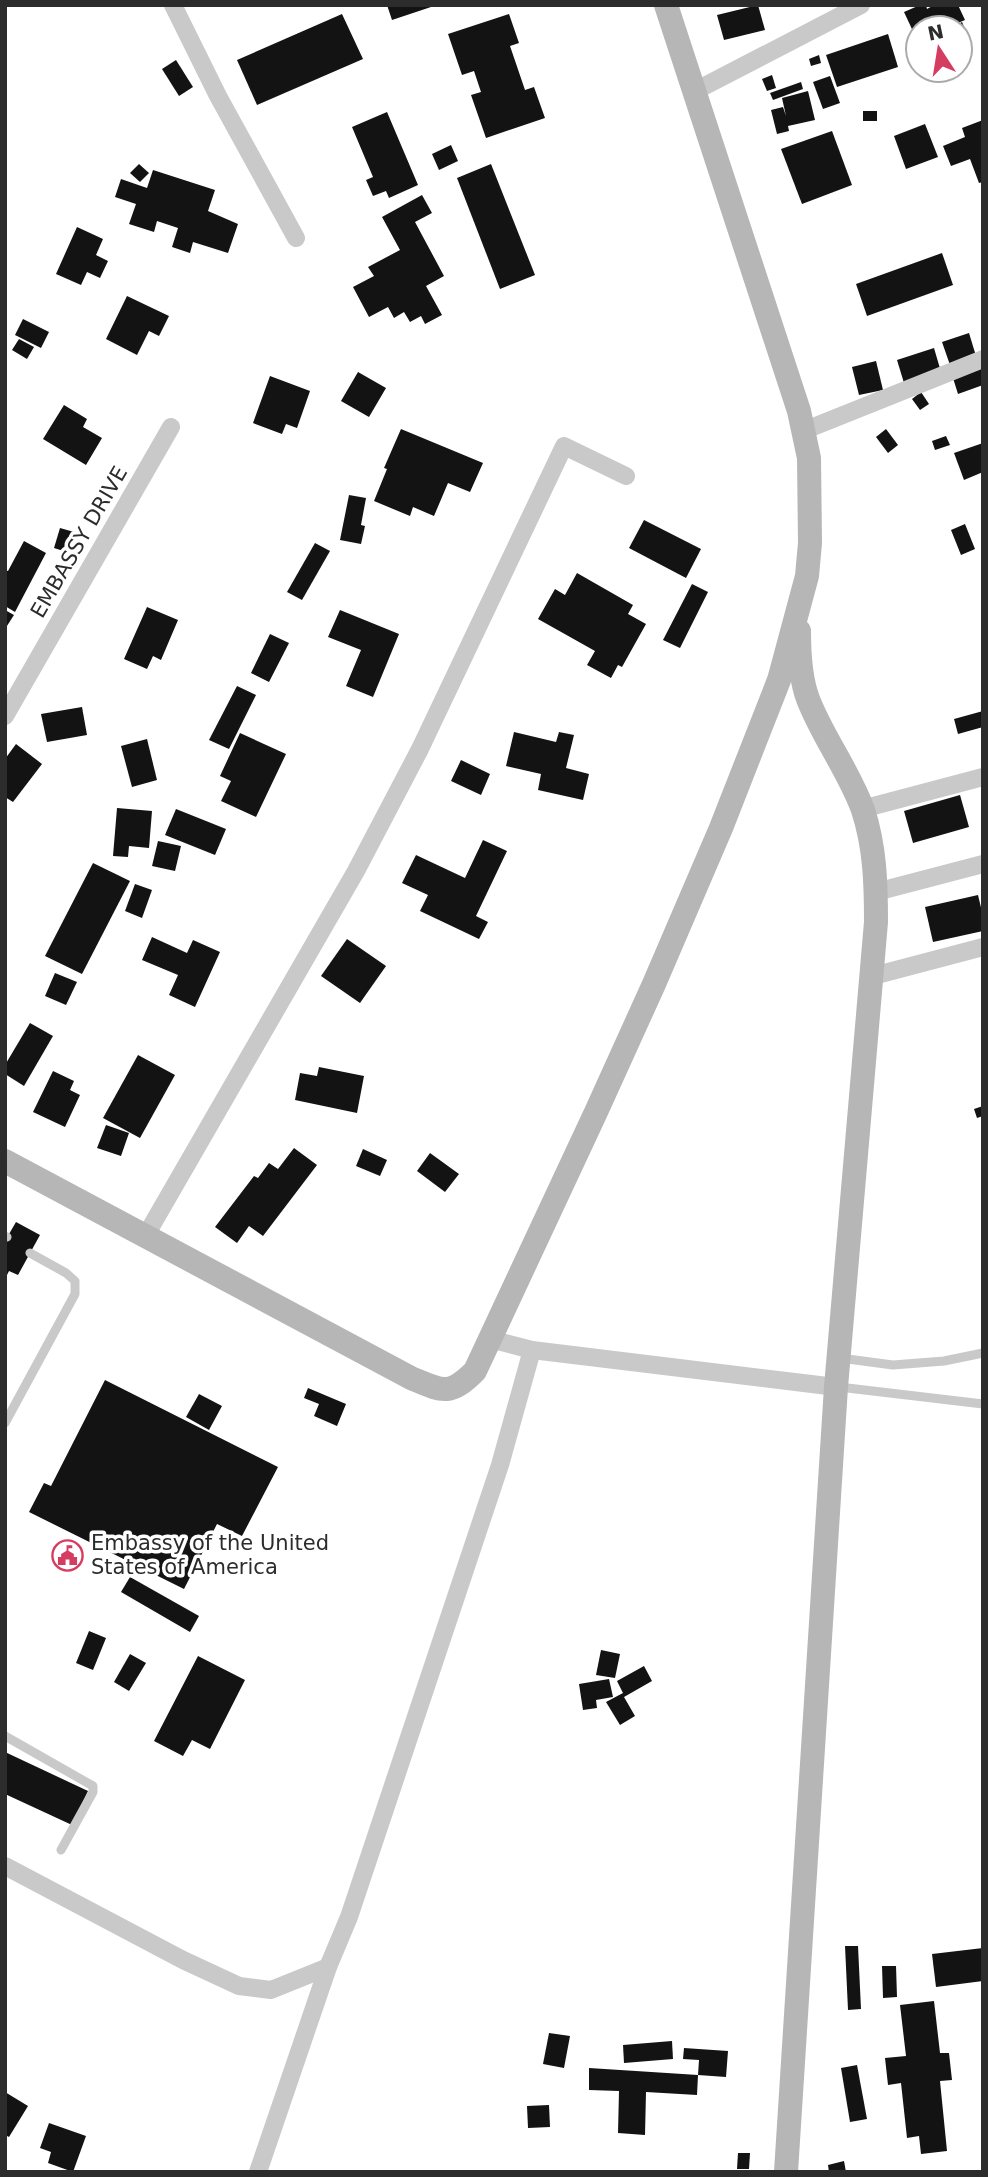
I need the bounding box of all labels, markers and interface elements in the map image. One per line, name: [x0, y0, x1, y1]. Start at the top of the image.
north arrow: [904, 14, 974, 84]
text: N: [925, 20, 946, 45]
street label: EMBASSY DRIVE: [26, 462, 132, 622]
place label: Embassy of the United States of America: [91, 1531, 329, 1579]
public building icon: Embassy of the United States of America: [51, 1538, 85, 1572]

